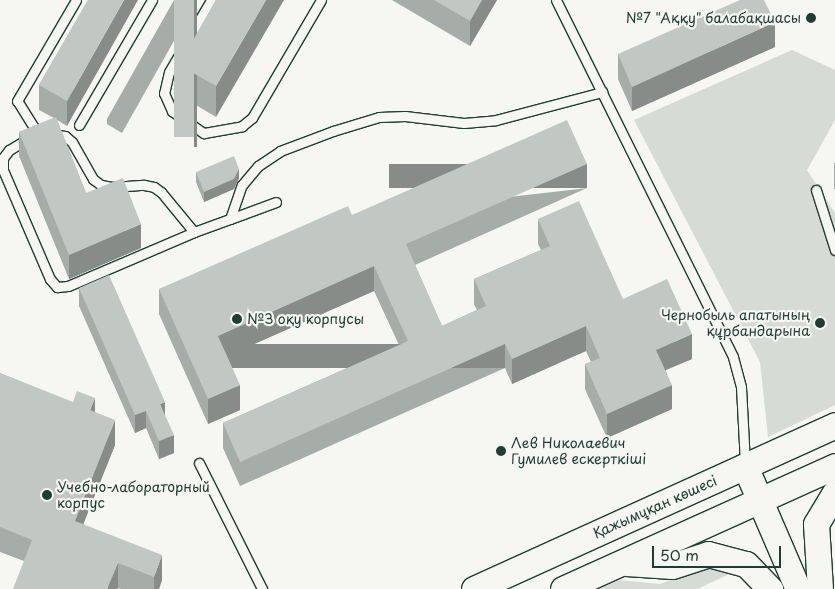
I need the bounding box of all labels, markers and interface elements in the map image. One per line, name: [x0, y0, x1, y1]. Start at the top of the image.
place label: №7 "Аққу" балабақшасы: [625, 10, 801, 26]
marker: №7 "Аққу" балабақшасы: [805, 12, 817, 24]
place label: Чернобыль апатының құрбандарына: [660, 307, 810, 340]
place label: №3 оқу корпусы: [247, 311, 365, 327]
marker: №3 оқу корпусы: [231, 313, 243, 325]
marker: Чернобыль апатының құрбандарына: [814, 317, 826, 329]
place label: Лев Николаевич Гумилев ескерткіші: [511, 435, 647, 468]
marker: Лев Николаевич Гумилев ескерткіші: [495, 445, 507, 457]
street label: Қажымұқан көшесі: [590, 472, 720, 542]
place label: Учебно-лабораторный корпус: [57, 479, 210, 512]
marker: Учебно-лабораторный корпус: [41, 489, 53, 501]
scale bar: [655, 536, 784, 568]
text: 50 m: [660, 543, 699, 566]

